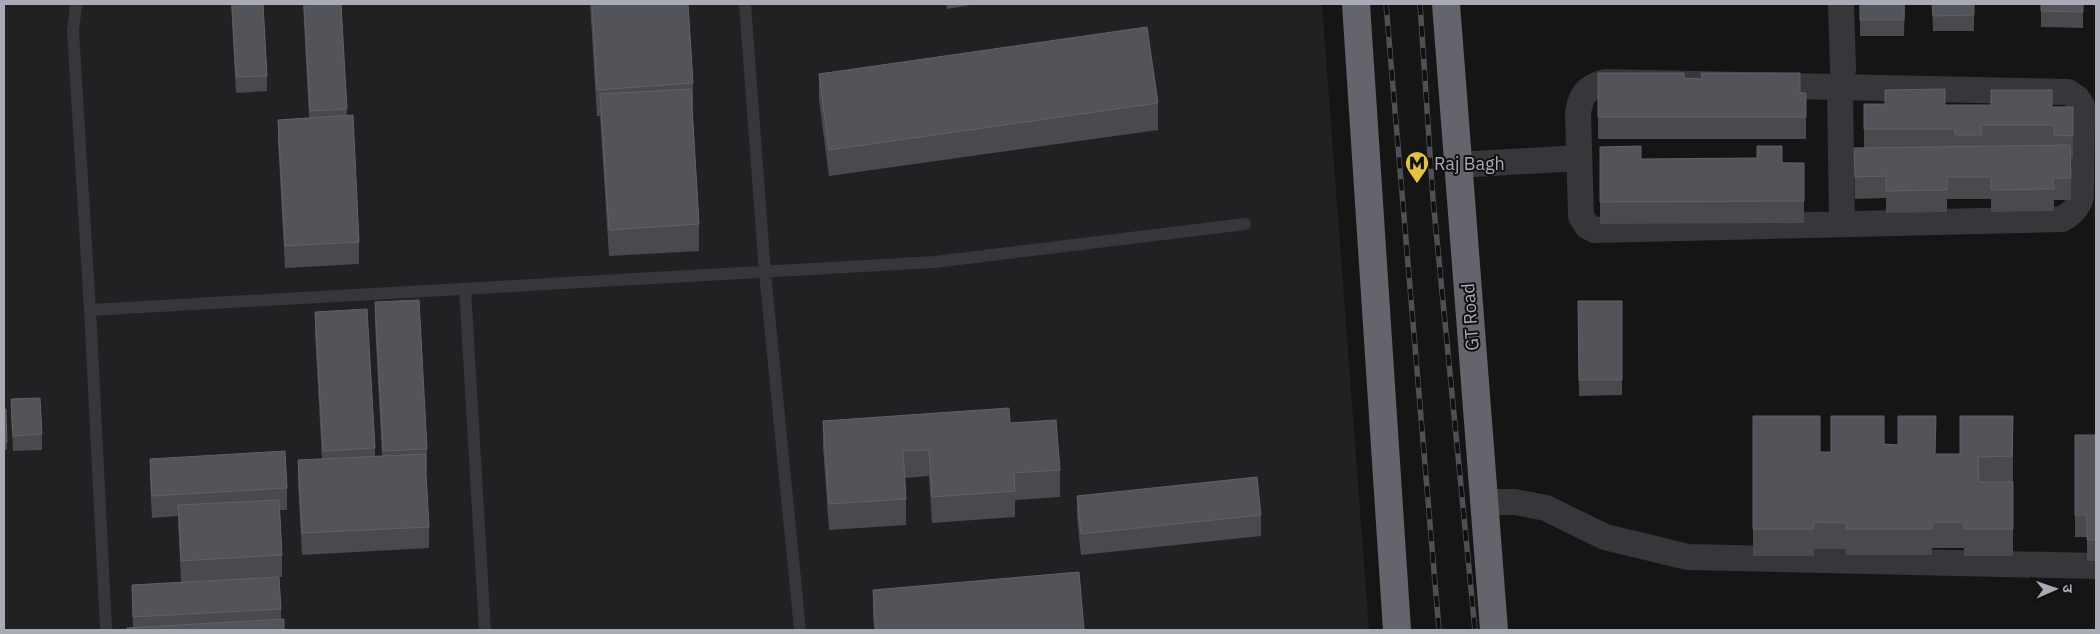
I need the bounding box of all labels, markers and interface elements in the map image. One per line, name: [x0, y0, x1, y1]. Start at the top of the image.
metro station icon: Raj Bagh: [1404, 150, 1430, 184]
place label: Raj Bagh: [1434, 152, 1505, 175]
street label: GT Road: [1456, 282, 1484, 352]
north arrow: [2030, 564, 2080, 614]
text: उ: [2059, 584, 2077, 594]

